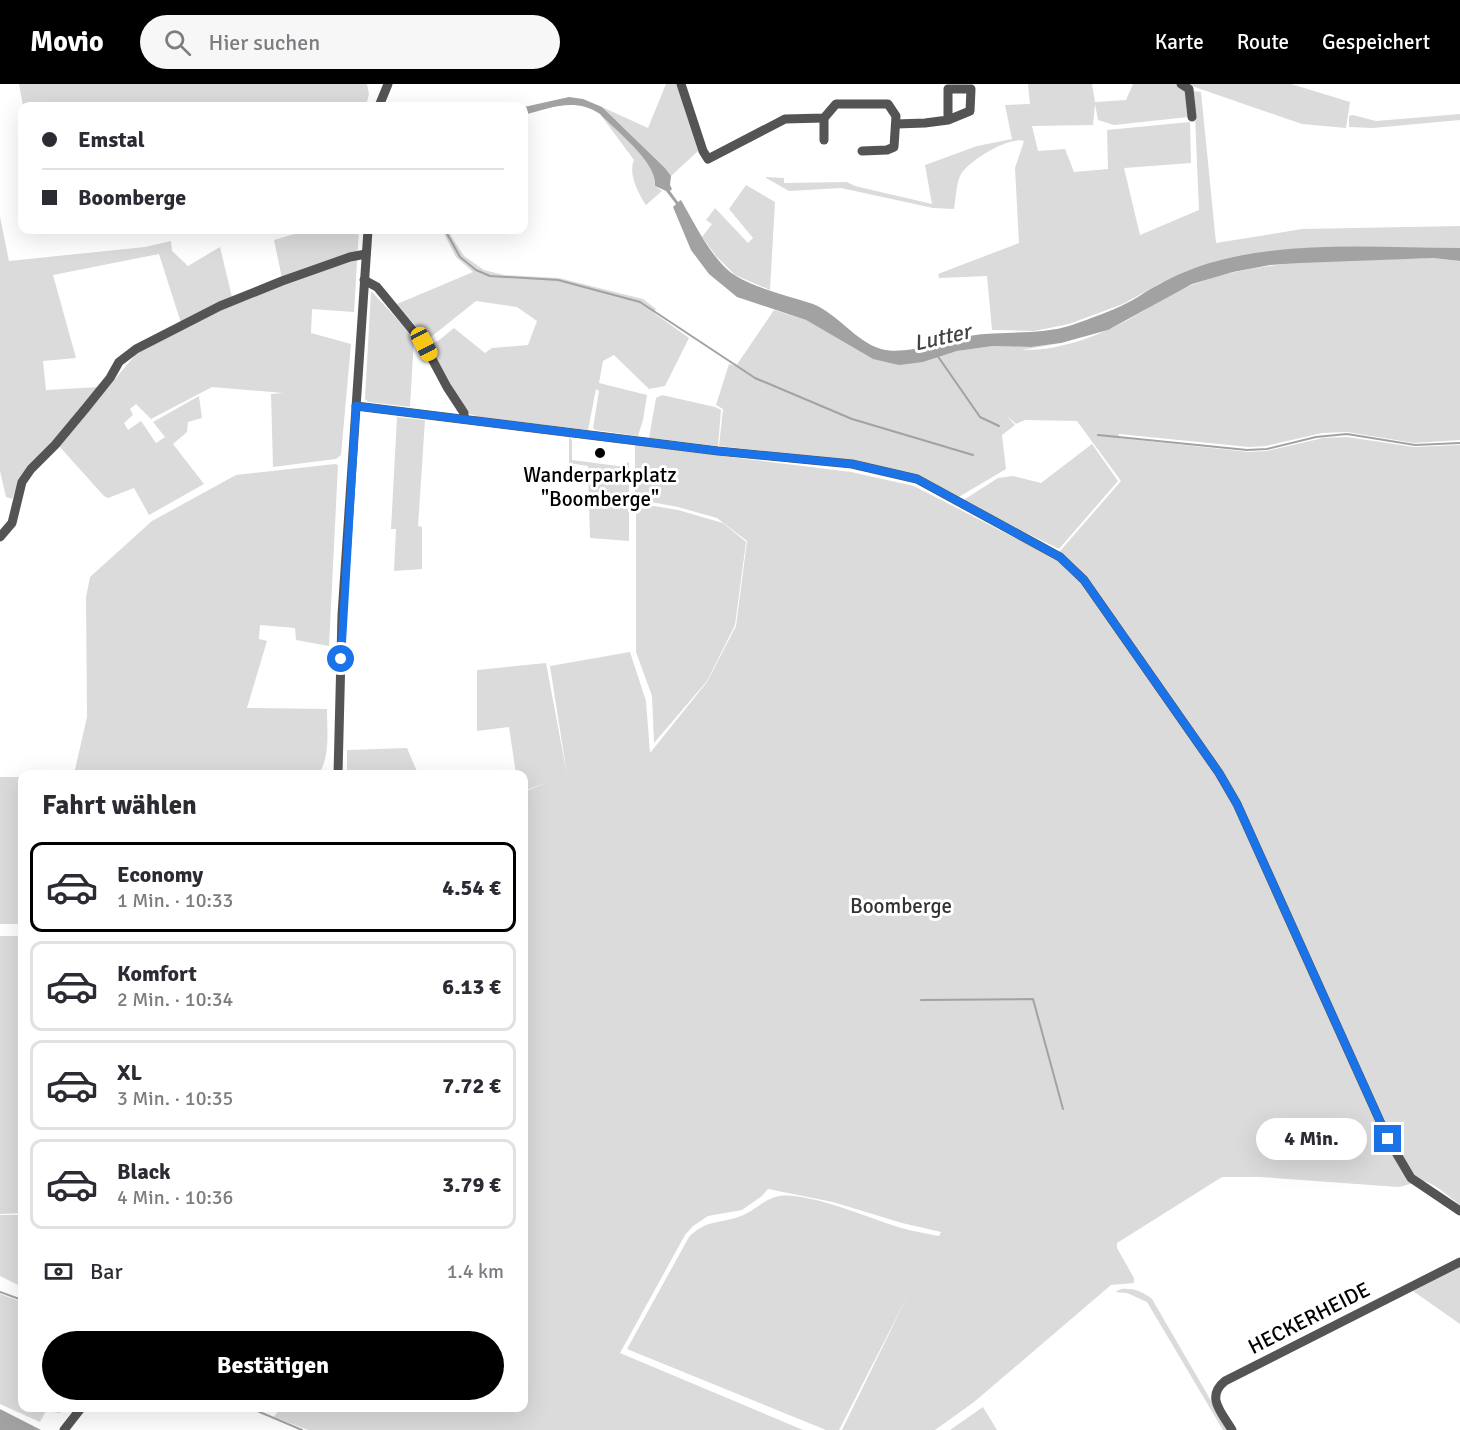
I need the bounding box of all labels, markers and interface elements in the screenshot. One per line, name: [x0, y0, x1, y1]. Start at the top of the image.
search box: [140, 15, 560, 69]
text: Movio: [30, 25, 104, 59]
icon: search: [161, 26, 194, 59]
text: Hier suchen: [209, 29, 320, 56]
text: Karte: [1155, 29, 1204, 55]
text: Route: [1237, 29, 1289, 55]
text: Gespeichert: [1322, 29, 1430, 55]
text: Emstal: [78, 126, 145, 153]
text: Boomberge: [78, 184, 186, 211]
water label: Lutter: [911, 317, 976, 357]
car: [408, 324, 440, 364]
marker: Wanderparkplatz "Boomberge": [593, 446, 607, 460]
place label: Wanderparkplatz "Boomberge": [523, 462, 677, 512]
route start: [327, 645, 354, 672]
text: Fahrt wählen: [42, 789, 197, 822]
icon: car: [45, 860, 99, 914]
text: Economy: [117, 861, 203, 888]
text: 4.54 €: [442, 874, 501, 901]
text: 1 Min. · 10:33: [117, 888, 233, 913]
park label: Boomberge: [850, 893, 952, 919]
icon: car: [45, 959, 99, 1013]
text: Komfort: [117, 960, 197, 987]
text: 6.13 €: [442, 973, 501, 1000]
text: 2 Min. · 10:34: [117, 987, 233, 1012]
icon: car: [45, 1058, 99, 1112]
text: XL: [117, 1059, 142, 1086]
text: 7.72 €: [442, 1072, 501, 1099]
text: 3 Min. · 10:35: [117, 1086, 233, 1111]
callout: 4 Min.: [1256, 1118, 1367, 1160]
route end: [1374, 1125, 1401, 1152]
text: 4 Min.: [1284, 1126, 1339, 1151]
icon: car: [45, 1157, 99, 1211]
text: Black: [117, 1158, 171, 1185]
text: 3.79 €: [442, 1171, 501, 1198]
text: 4 Min. · 10:36: [117, 1185, 233, 1210]
icon: cash: [42, 1255, 75, 1288]
text: Bar: [90, 1258, 123, 1285]
text: 1.4 km: [447, 1259, 504, 1284]
street label: HECKERHEIDE: [1244, 1276, 1374, 1360]
button: Bestätigen: [42, 1331, 504, 1400]

